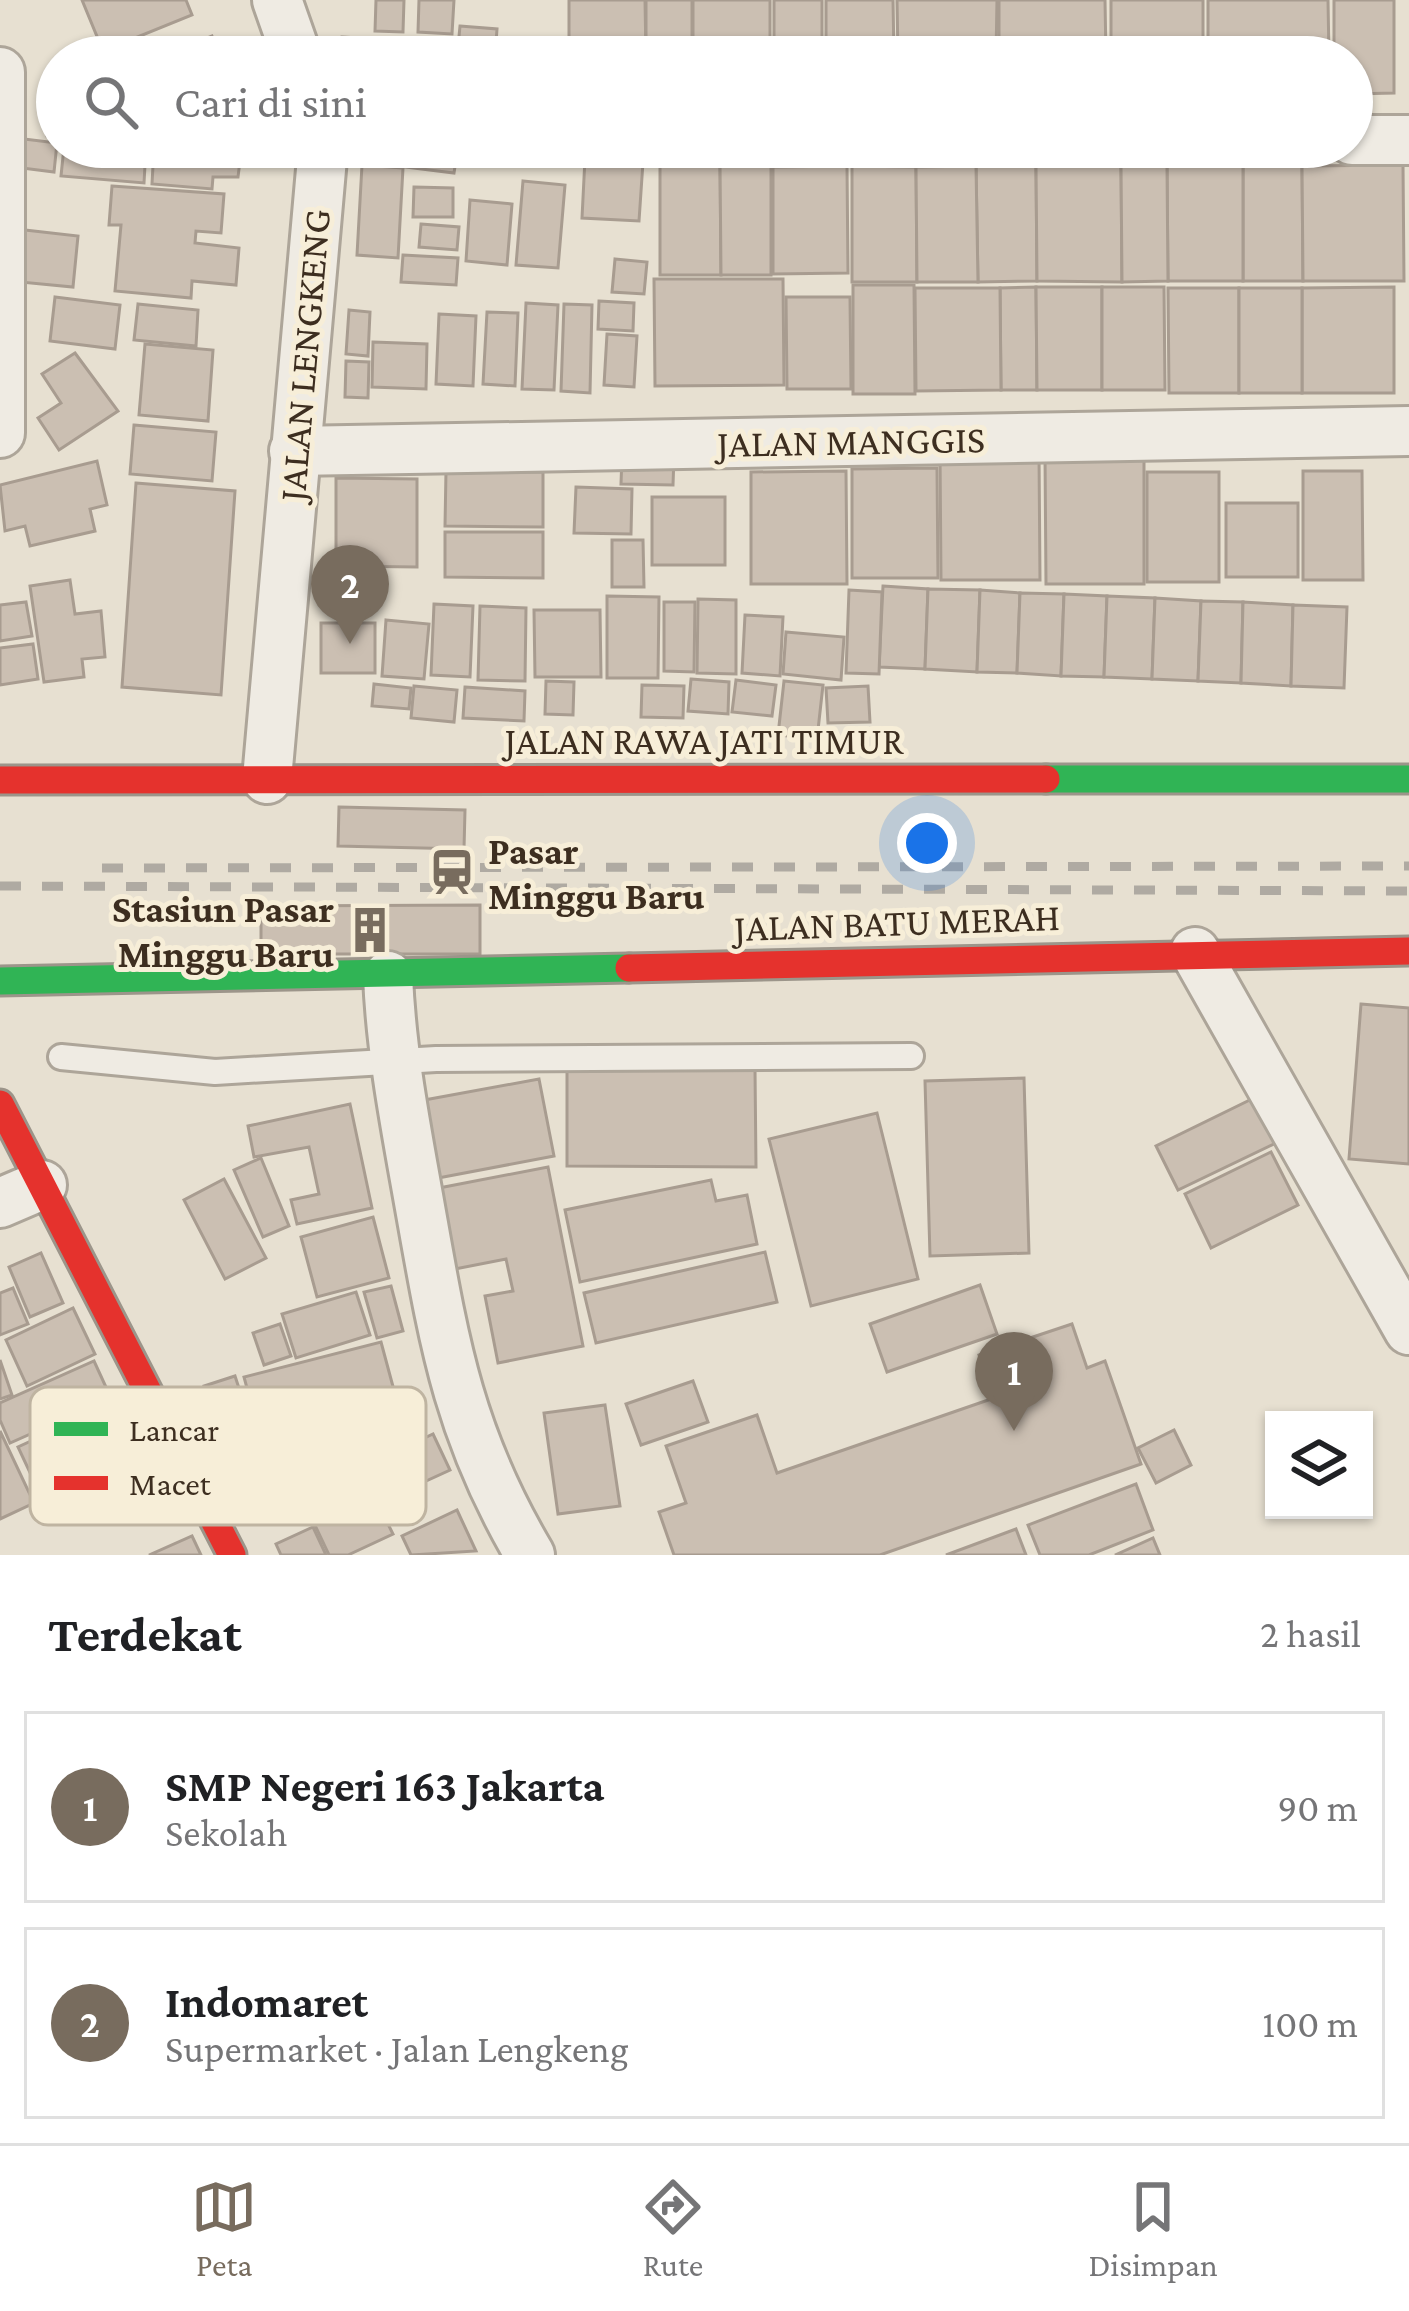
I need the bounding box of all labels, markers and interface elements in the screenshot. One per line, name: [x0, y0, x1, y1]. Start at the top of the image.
search box: [36, 36, 1373, 168]
icon: search: [78, 69, 144, 135]
text: Cari di sini: [174, 77, 367, 127]
street label: JALAN LENGKENG: [270, 207, 338, 506]
street label: JALAN MANGGIS: [714, 417, 985, 465]
pin: 2: [311, 545, 389, 644]
street label: JALAN RAWA JATI TIMUR: [501, 719, 904, 762]
your location: [897, 813, 957, 873]
place label: Pasar Minggu Baru: [488, 829, 704, 917]
station icon: Pasar Minggu Baru: [427, 847, 477, 897]
place label: Stasiun Pasar Minggu Baru: [112, 887, 334, 975]
street label: JALAN BATU MERAH: [730, 895, 1061, 949]
building icon: Stasiun Pasar Minggu Baru: [345, 905, 395, 955]
pin: 1: [975, 1332, 1053, 1431]
legend: [30, 1387, 426, 1525]
text: Lancar: [129, 1411, 219, 1448]
map controls: [1265, 1411, 1373, 1519]
button: layers: [1265, 1411, 1373, 1519]
text: Macet: [129, 1465, 212, 1502]
text: Terdekat: [48, 1605, 242, 1662]
text: 2 hasil: [1260, 1612, 1361, 1655]
text: SMP Negeri 163 Jakarta: [165, 1761, 604, 1811]
text: 1: [83, 1786, 97, 1829]
text: 90 m: [1277, 1786, 1358, 1829]
text: Sekolah: [165, 1811, 287, 1854]
text: Indomaret: [165, 1977, 368, 2027]
text: 2: [80, 2002, 100, 2045]
text: 100 m: [1262, 2002, 1358, 2045]
text: Supermarket · Jalan Lengkeng: [165, 2027, 629, 2070]
tab: Peta: [191, 2174, 257, 2283]
tab: Rute: [640, 2174, 706, 2283]
tab: Disimpan: [1089, 2174, 1218, 2283]

